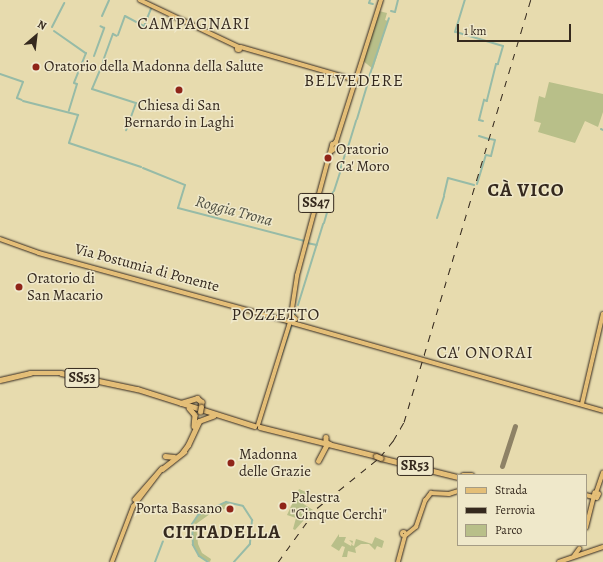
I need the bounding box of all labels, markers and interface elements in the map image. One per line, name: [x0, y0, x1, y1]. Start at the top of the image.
district label: CAMPAGNARI: [137, 14, 251, 34]
north arrow: [16, 16, 56, 56]
text: N: [35, 16, 49, 33]
scale bar: [459, 16, 573, 42]
text: 1 km: [464, 23, 486, 39]
place label: Oratorio della Madonna della Salute: [44, 58, 263, 76]
marker: Oratorio della Madonna della Salute: [31, 62, 41, 72]
district label: BELVEDERE: [304, 71, 404, 91]
marker: Chiesa di San Bernardo in Laghi: [174, 85, 184, 95]
place label: Chiesa di San Bernardo in Laghi: [124, 96, 234, 131]
place label: Oratorio Ca' Moro: [336, 140, 390, 175]
marker: Oratorio Ca' Moro: [323, 153, 333, 163]
district label: CÀ VICO: [488, 180, 564, 202]
road number: SS47: [298, 191, 334, 215]
water label: Roggia Trona: [193, 192, 275, 230]
street label: Via Postumia di Ponente: [73, 240, 221, 296]
place label: Oratorio di San Macario: [27, 269, 103, 304]
marker: Oratorio di San Macario: [14, 282, 24, 292]
district label: POZZETTO: [232, 305, 320, 325]
district label: CA' ONORAI: [436, 343, 534, 363]
road number: SS53: [64, 366, 100, 390]
place label: Madonna delle Grazie: [239, 445, 311, 480]
road number: SR53: [396, 454, 434, 478]
marker: Madonna delle Grazie: [226, 458, 236, 468]
legend: [457, 474, 587, 546]
text: Strada: [495, 482, 527, 498]
place label: Palestra "Cinque Cerchi": [291, 488, 387, 523]
place label: Porta Bassano: [136, 500, 222, 518]
marker: Palestra "Cinque Cerchi": [278, 501, 288, 511]
text: Ferrovia: [495, 502, 535, 518]
marker: Porta Bassano: [225, 504, 235, 514]
district label: CITTADELLA: [163, 522, 281, 544]
text: Parco: [495, 522, 522, 538]

